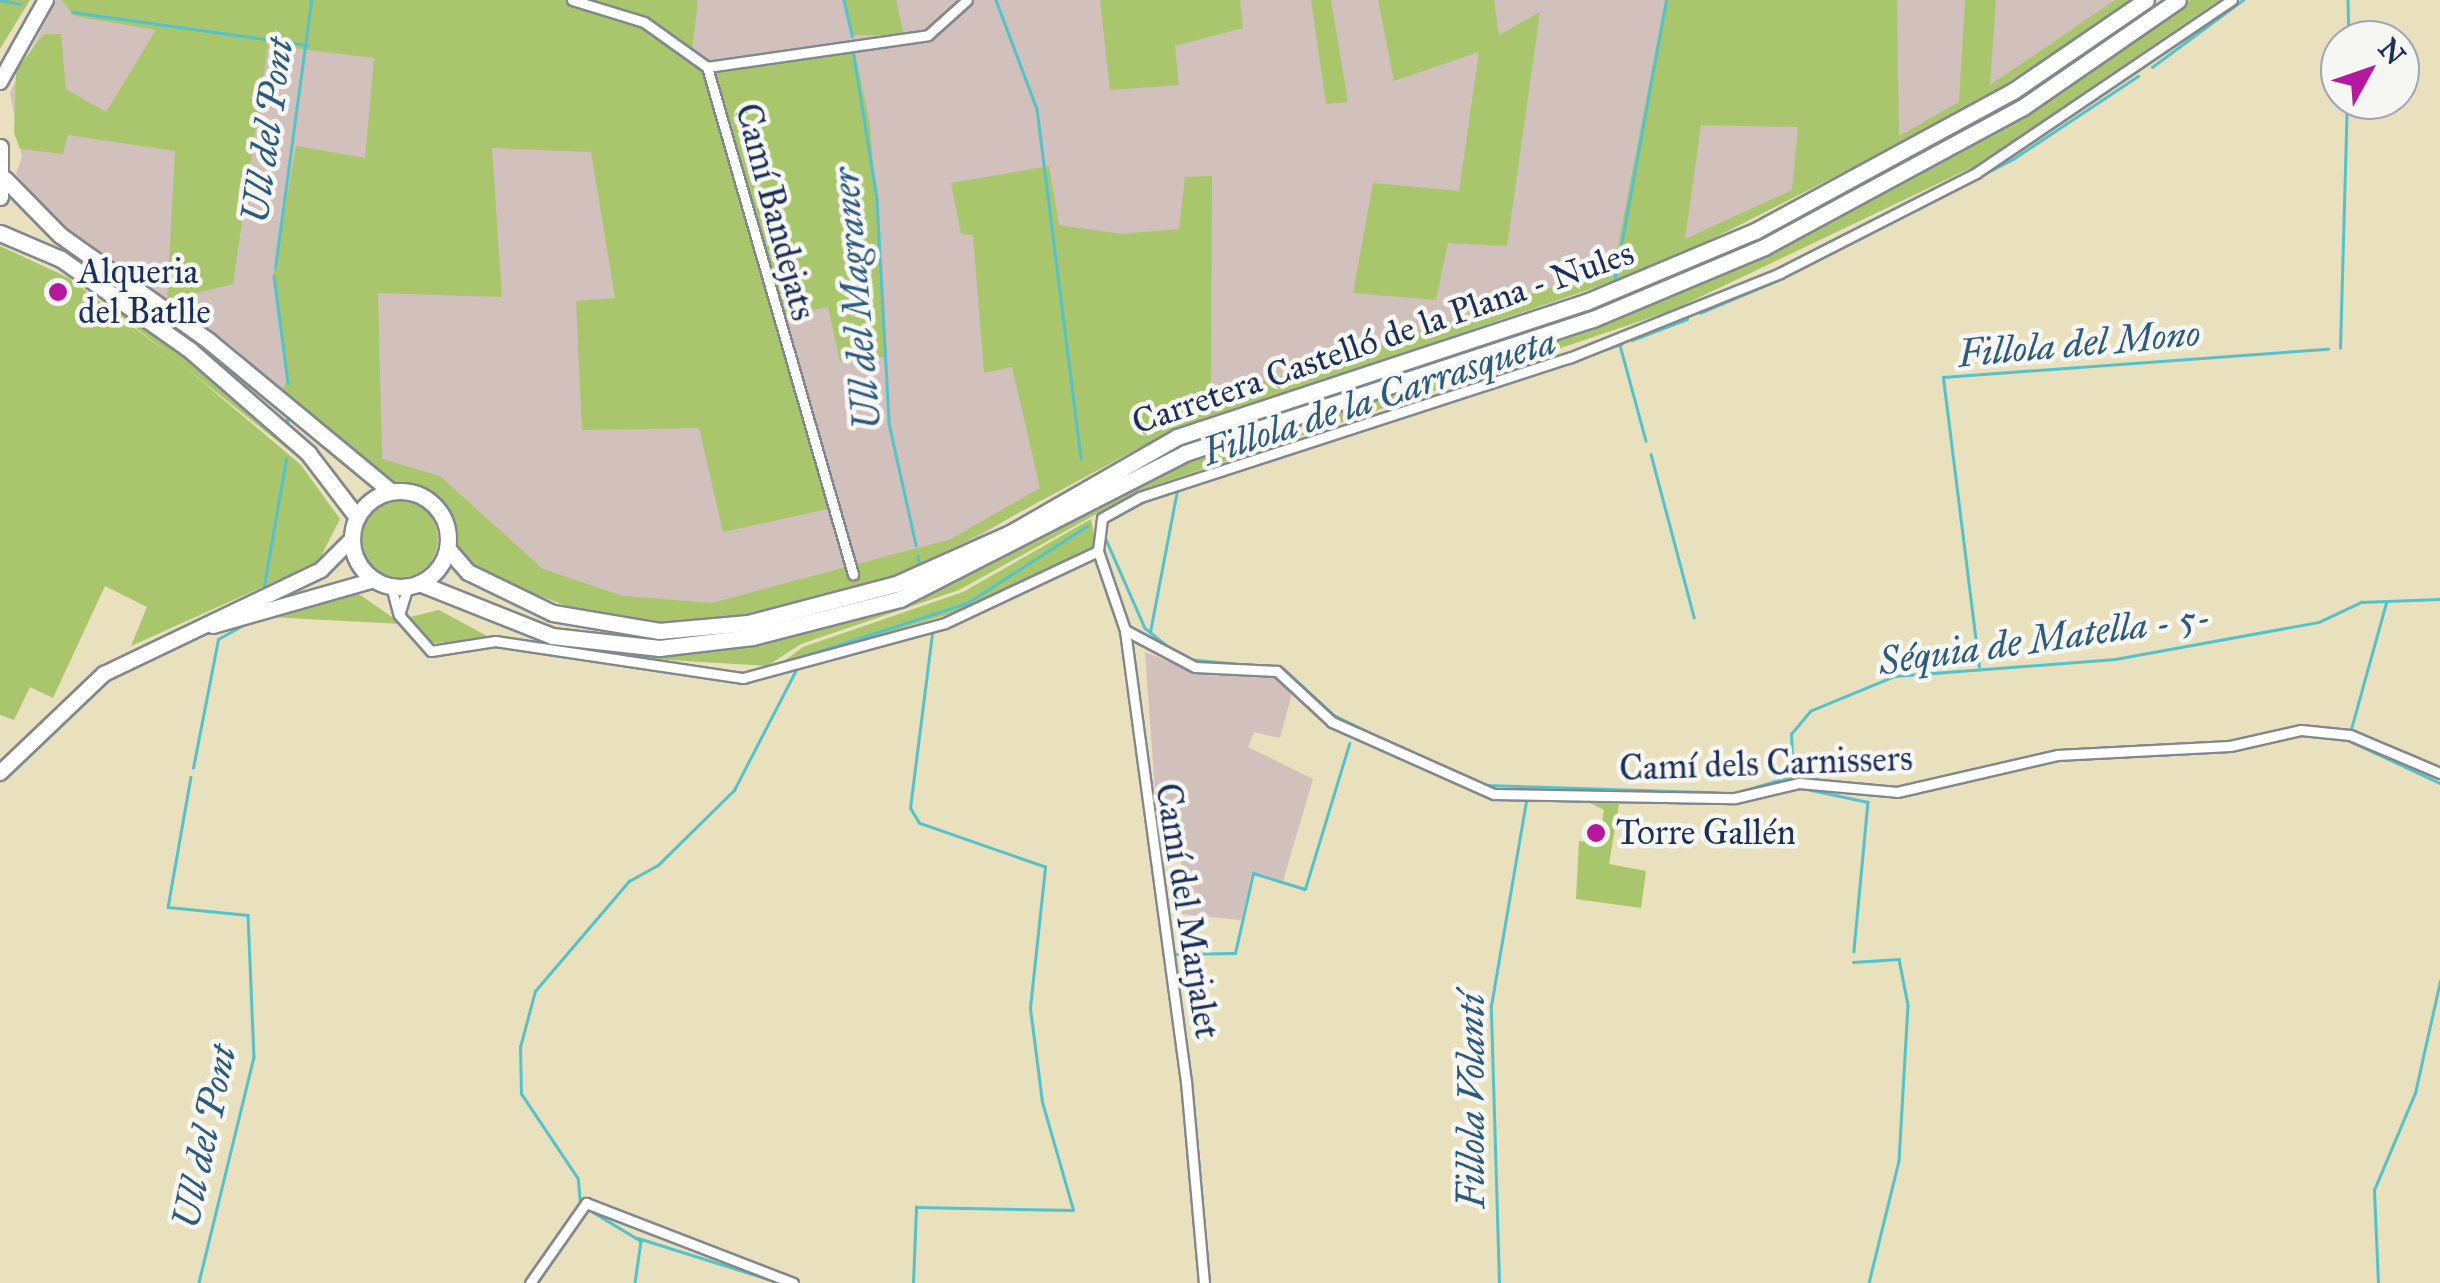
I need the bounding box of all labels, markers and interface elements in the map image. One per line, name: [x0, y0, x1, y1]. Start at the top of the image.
north arrow: [2320, 20, 2420, 120]
text: N: [2371, 31, 2413, 72]
water label: Ull del Pont: [232, 36, 304, 226]
street label: Camí Bandejats: [726, 99, 824, 325]
water label: Ull del Magraner: [823, 166, 891, 432]
street label: Carretera Castelló de la Plana - Nules: [1127, 232, 1639, 444]
place label: Alqueria del Batlle: [78, 251, 211, 333]
marker: Alqueria del Batlle: [47, 281, 69, 303]
water label: Fillola del Mono: [1956, 311, 2202, 377]
water label: Fillola de la Carrasqueta: [1197, 318, 1561, 476]
water label: Séquia de Matella - 5-: [1876, 593, 2214, 685]
street label: Camí dels Carnissers: [1619, 738, 1913, 790]
street label: Camí del Marjalet: [1146, 780, 1228, 1042]
place label: Torre Gallén: [1616, 812, 1796, 854]
marker: Torre Gallén: [1585, 822, 1607, 844]
water label: Fillola Volantí: [1449, 993, 1495, 1209]
water label: Ull del Pont: [163, 1041, 247, 1233]

